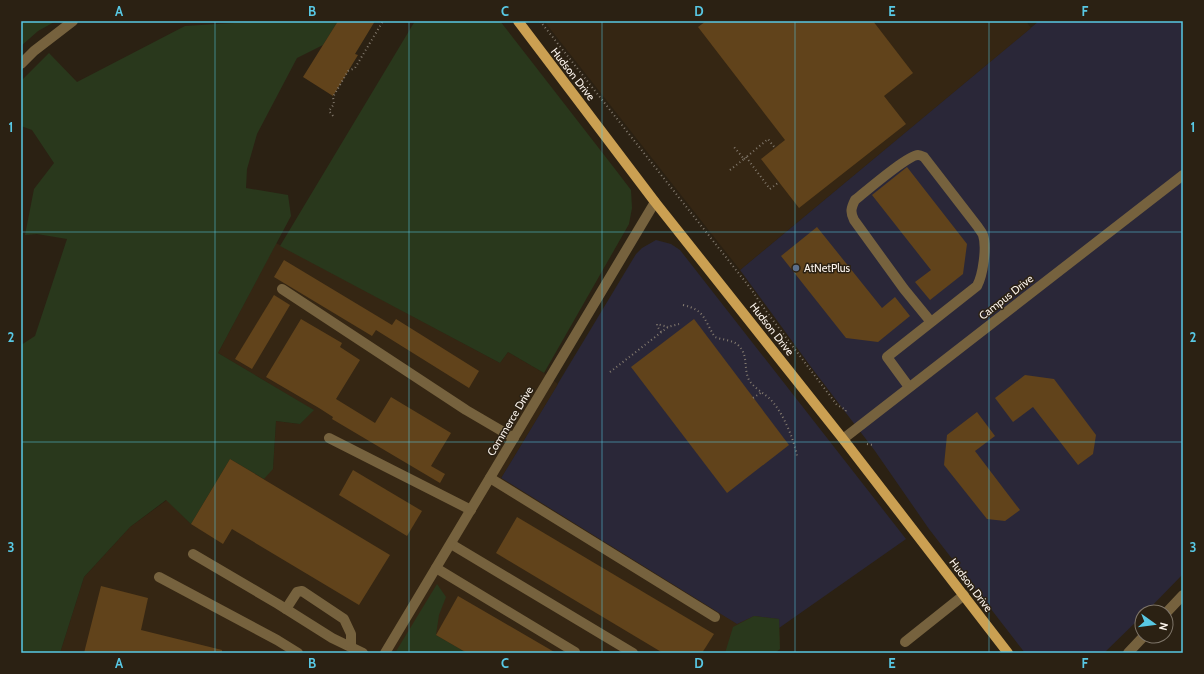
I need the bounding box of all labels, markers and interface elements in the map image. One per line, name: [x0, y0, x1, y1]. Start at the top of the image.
text: A: [115, 3, 124, 19]
text: B: [308, 3, 316, 19]
text: C: [501, 3, 509, 19]
text: D: [694, 3, 704, 19]
text: E: [888, 3, 896, 19]
text: F: [1082, 3, 1089, 19]
street label: Hudson Drive: [548, 45, 598, 104]
text: 1: [9, 119, 13, 135]
text: 1: [1191, 119, 1195, 135]
place label: AtNetPlus: [804, 261, 851, 275]
marker: AtNetPlus: [791, 263, 801, 273]
street label: Campus Drive: [976, 271, 1036, 323]
street label: Hudson Drive: [747, 300, 797, 359]
text: 2: [8, 329, 15, 345]
text: 2: [1190, 329, 1197, 345]
street label: Commerce Drive: [484, 383, 536, 458]
text: 3: [7, 539, 15, 555]
text: 3: [1189, 539, 1197, 555]
street label: Hudson Drive: [946, 555, 996, 615]
north arrow: [1134, 604, 1174, 644]
text: N: [1156, 621, 1171, 632]
text: A: [115, 655, 124, 671]
text: B: [308, 655, 316, 671]
text: C: [501, 655, 509, 671]
text: D: [694, 655, 704, 671]
text: E: [888, 655, 896, 671]
text: F: [1082, 655, 1089, 671]

